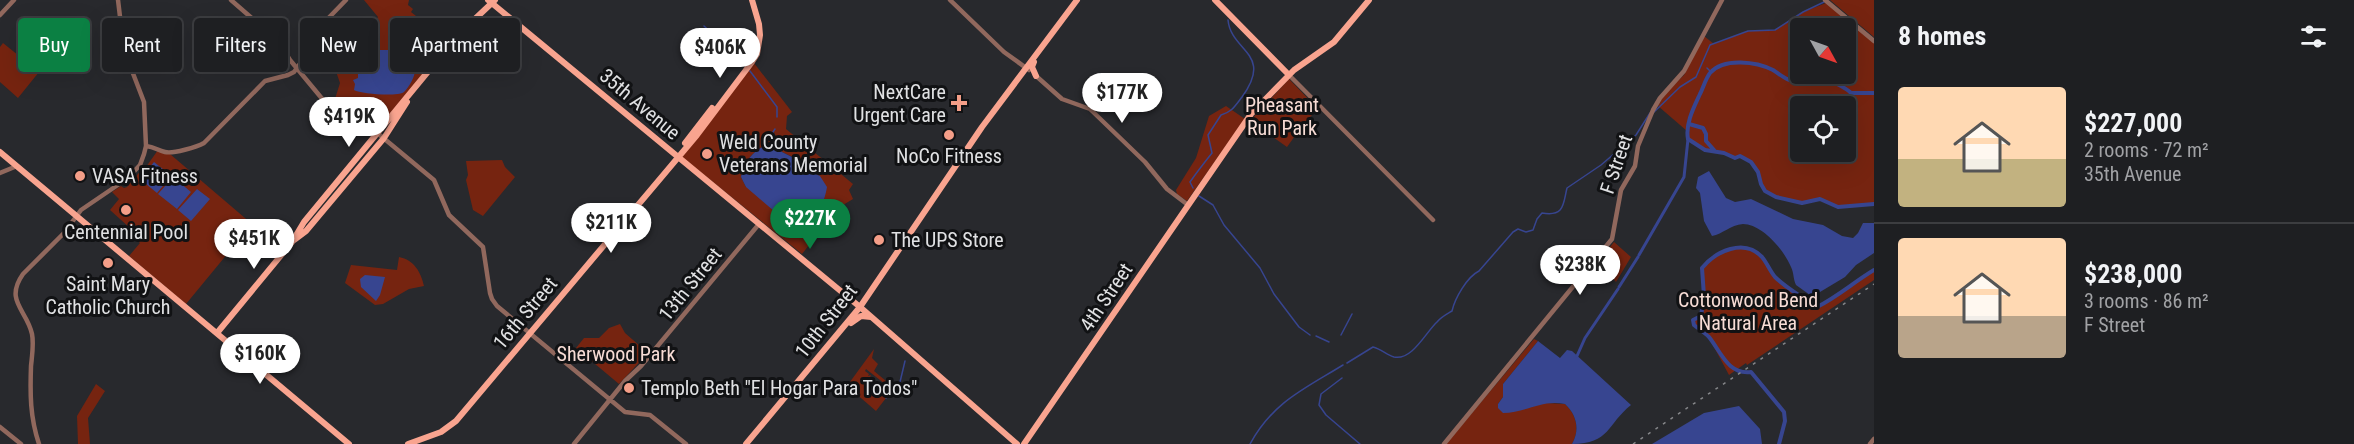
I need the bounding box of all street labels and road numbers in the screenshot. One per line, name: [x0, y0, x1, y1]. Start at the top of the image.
street label: 35th Avenue: [595, 63, 685, 145]
street label: F Street: [1595, 131, 1637, 197]
street label: 13th Street: [653, 243, 727, 325]
street label: 4th Street: [1075, 258, 1137, 336]
street label: 16th Street: [488, 272, 562, 354]
street label: 10th Street: [790, 279, 862, 363]

